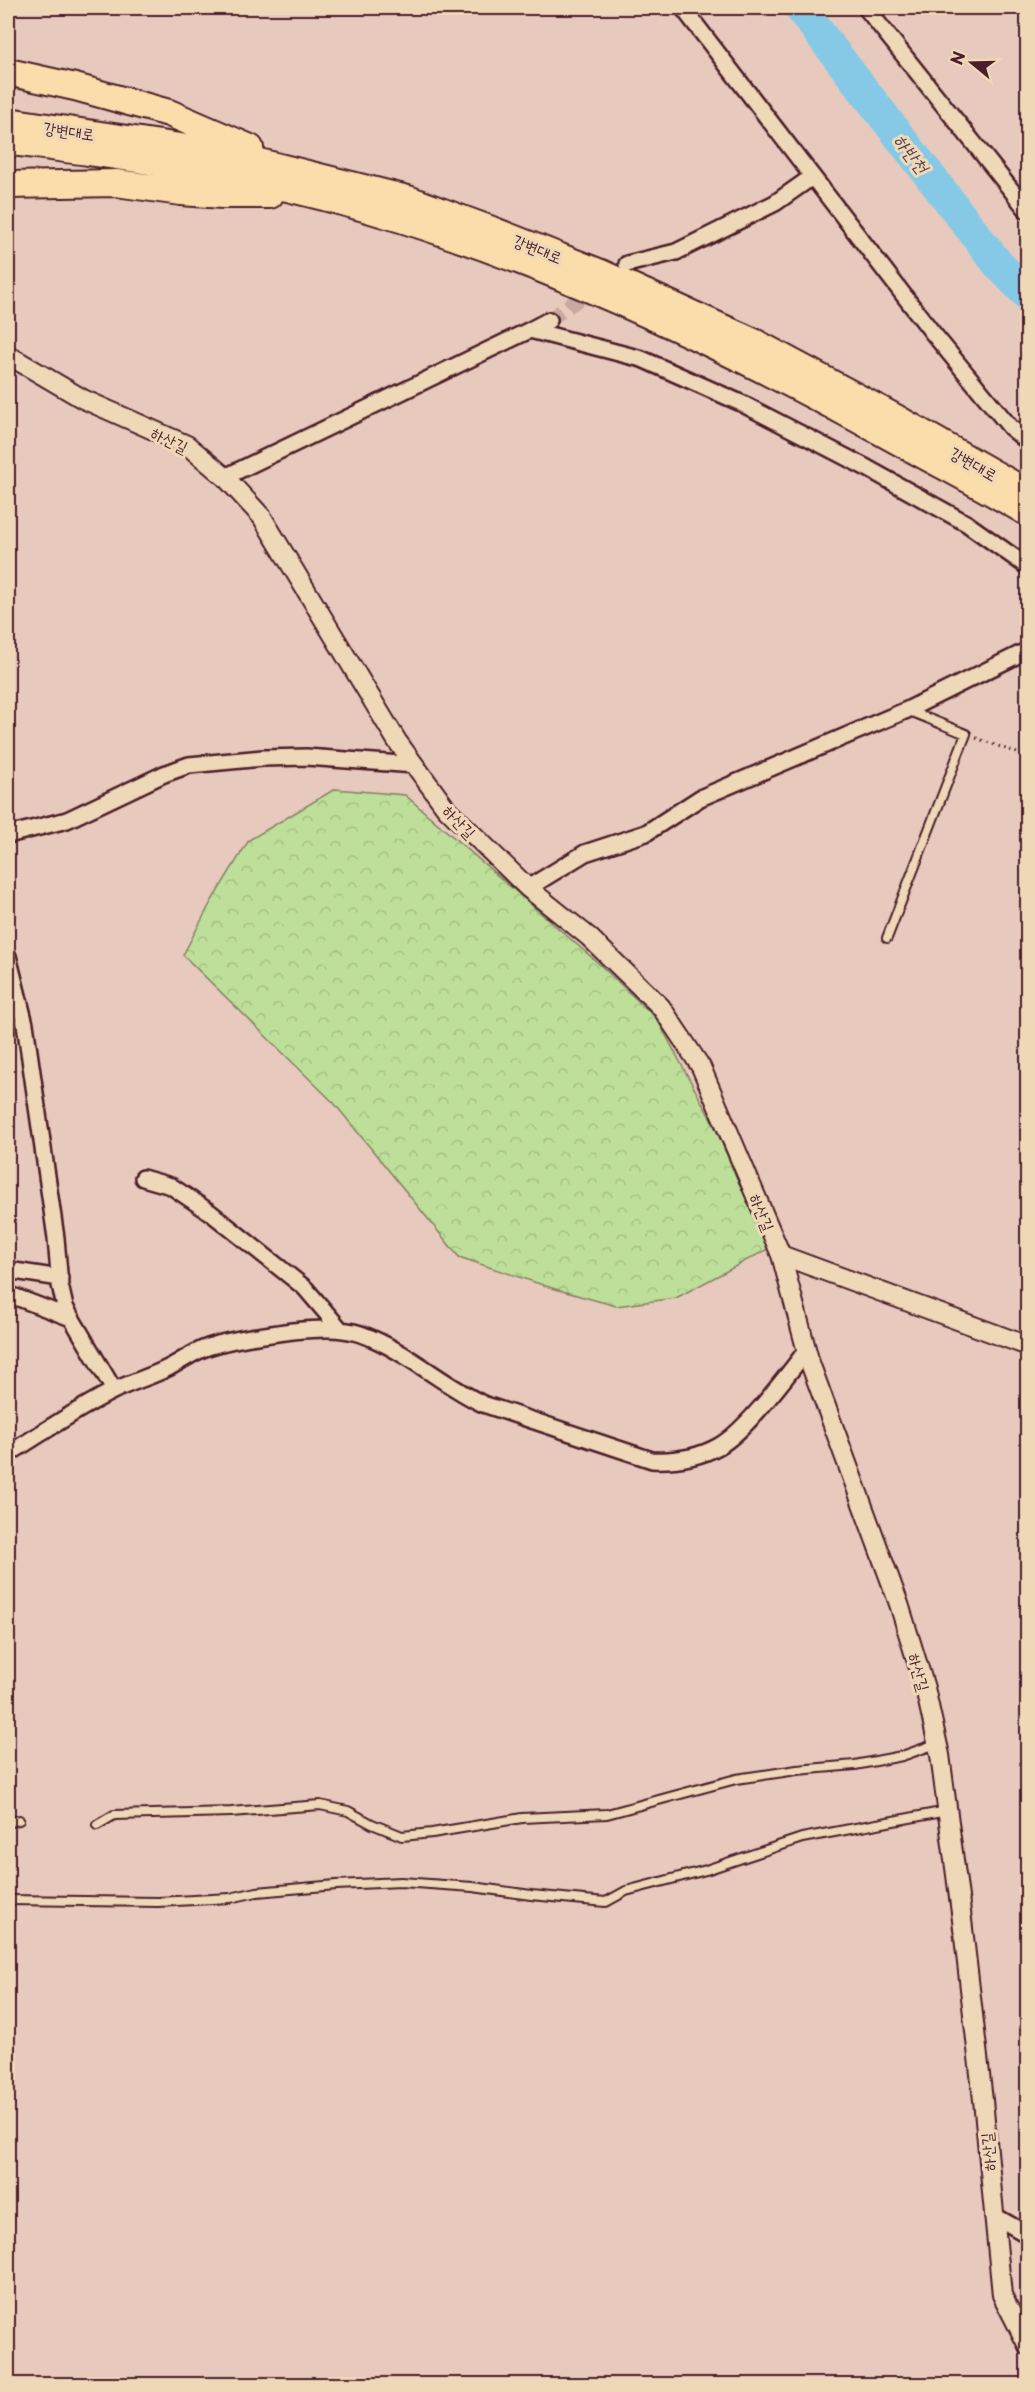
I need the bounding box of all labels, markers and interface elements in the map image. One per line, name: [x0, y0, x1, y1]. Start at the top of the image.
north arrow: [942, 33, 1002, 93]
text: N: [943, 48, 970, 68]
street label: 강변대로: [42, 115, 96, 145]
water label: 하반천: [888, 128, 937, 180]
street label: 강변대로: [510, 227, 566, 269]
street label: 하산길: [147, 420, 193, 458]
street label: 강변대로: [946, 440, 1002, 486]
street label: 하산길: [438, 799, 482, 843]
street label: 하산길: [744, 1190, 782, 1235]
street label: 하산길: [903, 1650, 937, 1694]
street label: 하산길: [973, 2132, 1001, 2172]

